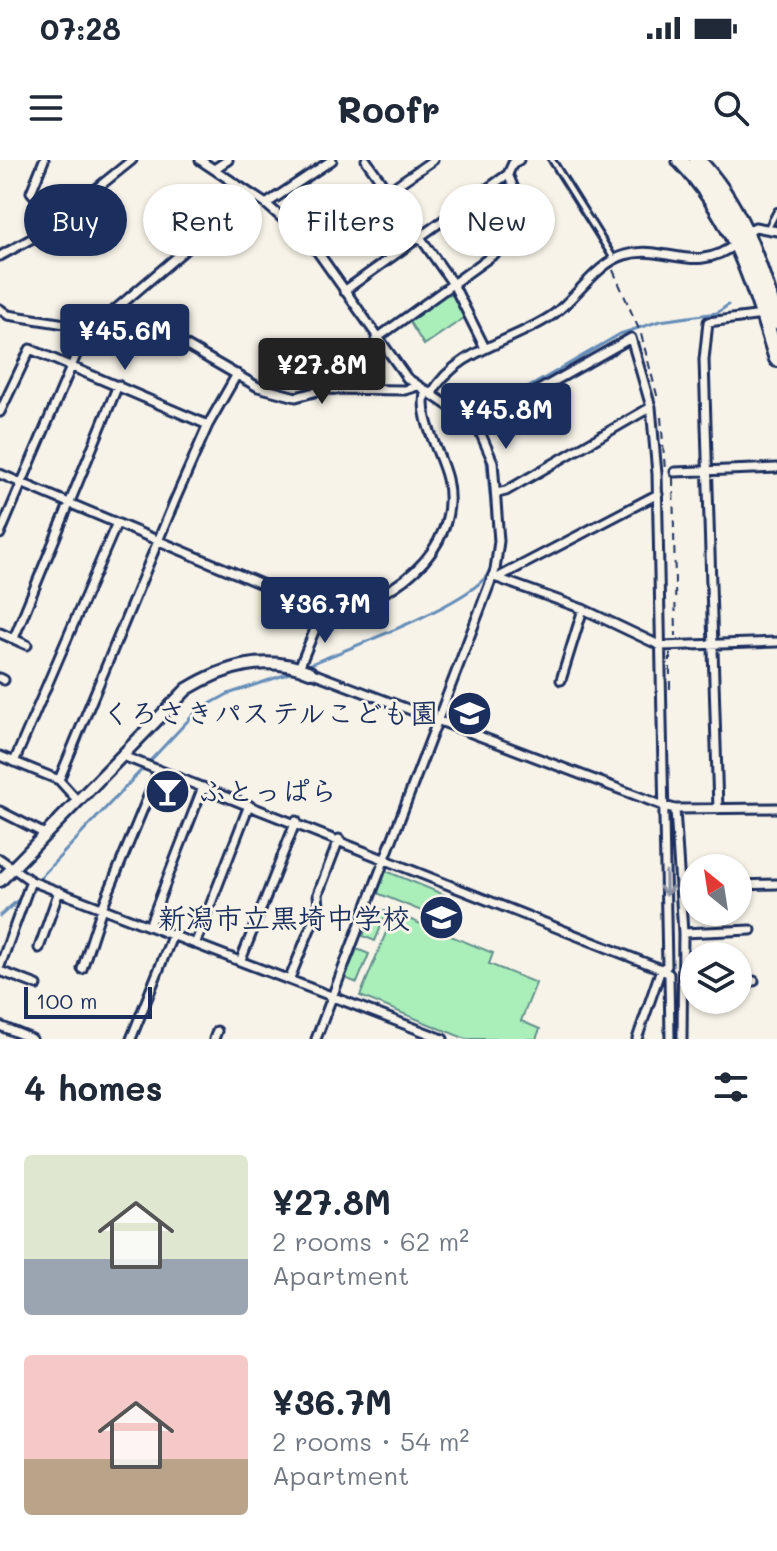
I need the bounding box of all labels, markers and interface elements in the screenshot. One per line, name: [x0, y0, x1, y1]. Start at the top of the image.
text: 07:28: [40, 8, 121, 48]
text: Roofr: [337, 85, 440, 132]
icon: menu: [24, 86, 68, 130]
icon: search: [709, 86, 753, 130]
chip: Buy: [24, 184, 127, 256]
chip: Rent: [143, 184, 262, 256]
chip: Filters: [278, 184, 423, 256]
chip: New: [439, 184, 555, 256]
pin: ¥45.6M: [60, 304, 190, 372]
text: ¥45.6M: [78, 313, 172, 347]
pin: ¥27.8M: [257, 338, 387, 406]
text: ¥27.8M: [276, 347, 368, 381]
pin: ¥45.8M: [441, 383, 571, 451]
text: ¥45.8M: [459, 392, 553, 426]
pin: ¥36.7M: [260, 577, 390, 645]
text: ¥36.7M: [279, 586, 371, 620]
school or university icon: くろさきパステルこども園: [445, 689, 493, 737]
place label: くろさきパステルこども園: [102, 694, 438, 730]
bar icon: ふとっぱら: [143, 767, 191, 815]
place label: ふとっぱら: [198, 772, 338, 808]
north arrow: [680, 854, 752, 926]
map controls: [680, 854, 752, 1014]
one-way arrow: [658, 870, 673, 897]
school or university icon: 新潟市立黒埼中学校: [417, 894, 465, 942]
place label: 新潟市立黒埼中学校: [158, 899, 410, 935]
button: layers: [680, 942, 752, 1014]
scale bar: [24, 983, 152, 1019]
text: 100 m: [36, 986, 98, 1015]
text: 4 homes: [24, 1065, 163, 1110]
icon: filters: [709, 1065, 753, 1109]
text: ¥27.8M: [272, 1179, 391, 1224]
icon: home: [88, 1187, 184, 1283]
text: 2 rooms · 62 m²: [272, 1224, 469, 1258]
text: Apartment: [272, 1258, 409, 1292]
text: ¥36.7M: [272, 1379, 392, 1424]
icon: home: [88, 1387, 184, 1483]
text: 2 rooms · 54 m²: [272, 1424, 469, 1458]
text: Apartment: [272, 1458, 409, 1492]

